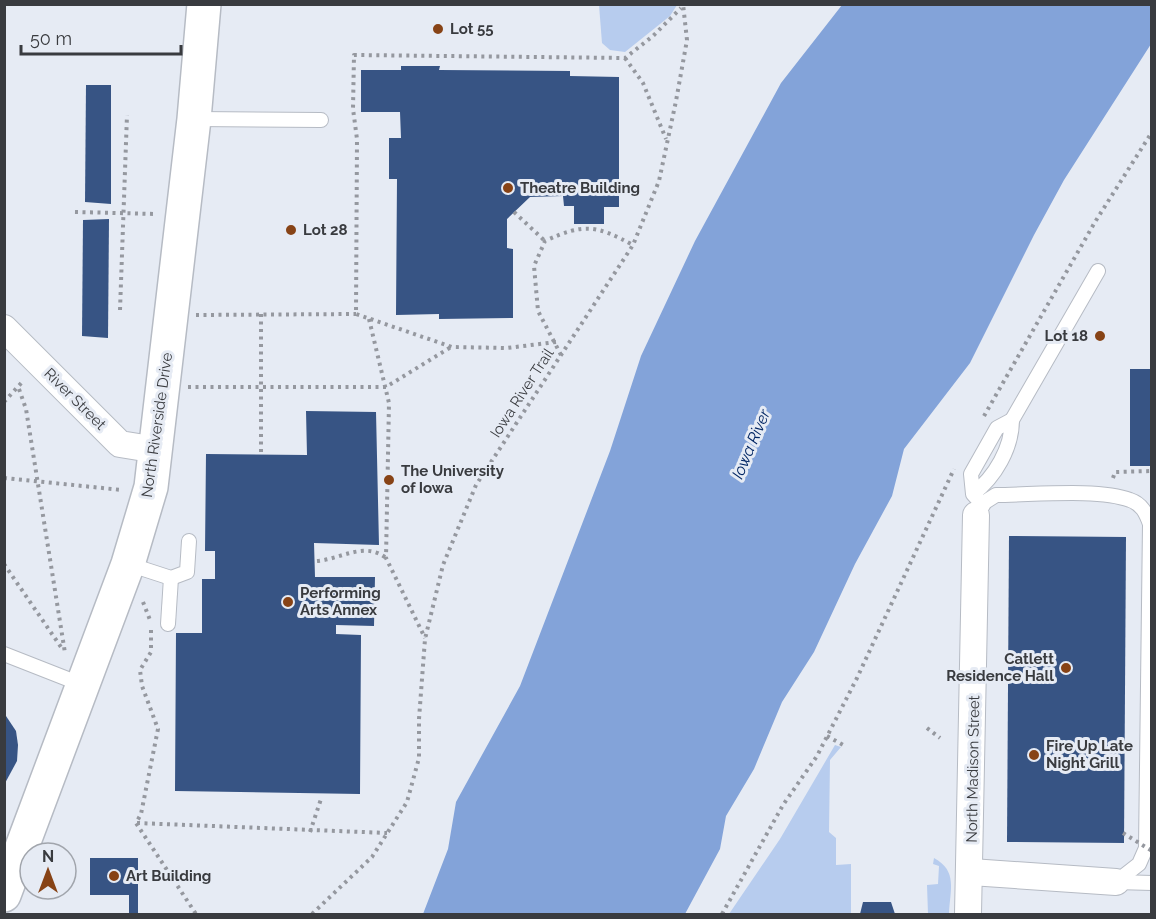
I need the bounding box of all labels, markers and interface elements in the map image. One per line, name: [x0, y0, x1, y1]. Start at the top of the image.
scale bar: [21, 18, 182, 56]
place label: Lot 55: [450, 20, 494, 38]
marker: Lot 55: [431, 22, 445, 36]
text: 50 m: [30, 28, 72, 49]
place label: Theatre Building: [520, 179, 640, 197]
marker: Theatre Building: [501, 181, 515, 195]
place label: Lot 28: [303, 221, 348, 239]
marker: Lot 28: [284, 223, 298, 237]
place label: Lot 18: [1044, 327, 1088, 345]
marker: Lot 18: [1093, 329, 1107, 343]
street label: Iowa River Trail: [487, 344, 558, 441]
street label: North Riverside Drive: [138, 351, 176, 499]
street label: River Street: [40, 364, 110, 434]
water label: Iowa River: [728, 406, 774, 481]
place label: The University of Iowa: [401, 462, 505, 497]
marker: The University of Iowa: [382, 473, 396, 487]
place label: Performing Arts Annex: [300, 584, 381, 619]
marker: Performing Arts Annex: [281, 595, 295, 609]
place label: Catlett Residence Hall: [946, 650, 1054, 685]
marker: Catlett Residence Hall: [1059, 661, 1073, 675]
street label: North Madison Street: [963, 695, 983, 843]
place label: Fire Up Late Night Grill: [1046, 737, 1133, 772]
marker: Fire Up Late Night Grill: [1027, 748, 1041, 762]
north arrow: [18, 841, 78, 901]
text: N: [42, 847, 54, 866]
place label: Art Building: [126, 867, 211, 885]
marker: Art Building: [107, 869, 121, 883]

